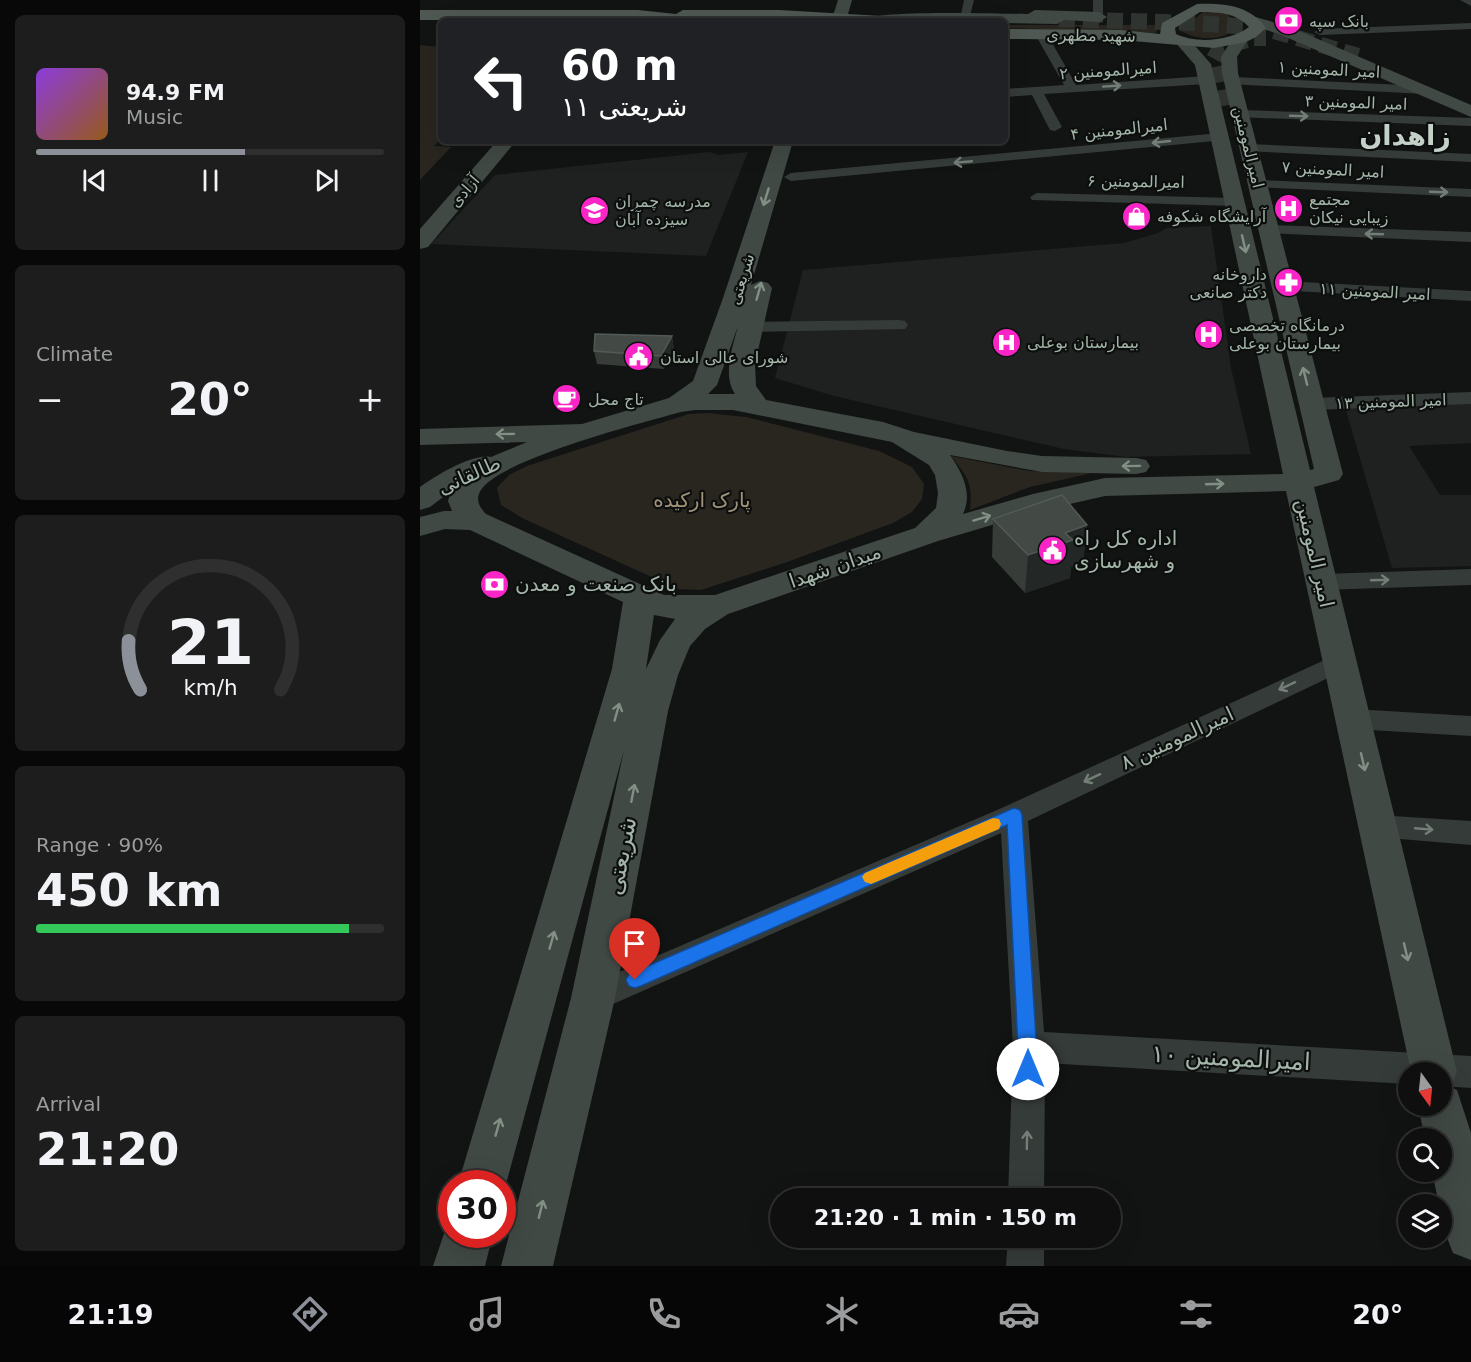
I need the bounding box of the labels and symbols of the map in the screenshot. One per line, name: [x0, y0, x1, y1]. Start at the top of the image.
bank icon: بانک سپه: [1272, 5, 1304, 37]
place label: بانک سپه: [1309, 12, 1369, 32]
street label: شهید مطهری: [1046, 25, 1136, 47]
street label: امیر المومنین ۱: [1277, 57, 1381, 83]
street label: امیرالمومنین ۲: [1059, 58, 1157, 84]
one-way arrow: [1102, 80, 1122, 91]
street label: امیر المومنین ۳: [1304, 91, 1408, 115]
street label: امیرالمومنین: [1228, 104, 1268, 190]
one-way arrow: [1289, 111, 1309, 122]
street label: امیرالمومنین ۴: [1070, 115, 1169, 145]
district label: زاهدان: [1359, 120, 1451, 152]
one-way arrow: [1152, 137, 1172, 148]
one-way arrow: [953, 157, 973, 168]
street label: امیر المومنین ۷: [1281, 157, 1385, 183]
street label: آزادی: [445, 170, 485, 212]
street label: امیرالمومنین ۶: [1087, 171, 1185, 193]
one-way arrow: [1429, 186, 1449, 197]
one-way arrow: [760, 187, 771, 206]
place label: مجتمع زیبایی نیکان: [1309, 190, 1389, 228]
place label: مدرسه چمران سیزده آبان: [615, 192, 711, 230]
hospital icon: مجتمع زیبایی نیکان: [1272, 192, 1304, 224]
school or university icon: مدرسه چمران سیزده آبان: [578, 194, 610, 226]
shop icon: آرایشگاه شکوفه: [1120, 200, 1152, 232]
place label: آرایشگاه شکوفه: [1157, 207, 1268, 227]
one-way arrow: [1365, 228, 1385, 240]
one-way arrow: [1239, 234, 1251, 253]
street label: شریعتی: [725, 251, 759, 307]
place label: داروخانه دکتر صانعی: [1190, 265, 1267, 303]
pharmacy icon: داروخانه دکتر صانعی: [1272, 267, 1304, 299]
street label: امیر المومنین ۱۱: [1319, 279, 1431, 305]
one-way arrow: [754, 281, 765, 300]
place label: درمانگاه تخصصی بیمارستان بوعلی: [1229, 316, 1345, 354]
hospital icon: درمانگاه تخصصی بیمارستان بوعلی: [1192, 318, 1224, 350]
hospital icon: بیمارستان بوعلی: [990, 326, 1022, 358]
place label: بیمارستان بوعلی: [1027, 333, 1139, 353]
public building icon: شورای عالی استان: [623, 341, 655, 373]
place label: شورای عالی استان: [660, 348, 788, 368]
one-way arrow: [1298, 367, 1310, 386]
cafe icon: تاج محل: [551, 383, 583, 415]
place label: تاج محل: [588, 390, 644, 410]
street label: امیر المومنین ۱۳: [1335, 390, 1447, 414]
one-way arrow: [495, 428, 515, 439]
street label: طالقانی: [434, 451, 504, 499]
one-way arrow: [1121, 461, 1141, 472]
one-way arrow: [1204, 478, 1224, 490]
park label: پارک ارکیده: [653, 488, 751, 513]
street label: امیر المومنین: [1291, 496, 1339, 610]
one-way arrow: [972, 512, 991, 523]
place label: اداره کل راه و شهرسازی: [1074, 526, 1177, 573]
public building icon: اداره کل راه و شهرسازی: [1037, 534, 1069, 566]
street label: میدان شهدا: [786, 539, 884, 593]
bank icon: بانک صنعت و معدن: [478, 568, 510, 600]
place label: بانک صنعت و معدن: [515, 572, 677, 596]
one-way arrow: [1370, 574, 1390, 585]
one-way arrow: [1279, 681, 1297, 693]
street label: امیرالمومنین ۸: [1117, 701, 1237, 775]
one-way arrow: [612, 703, 623, 722]
one-way arrow: [1357, 752, 1369, 771]
one-way arrow: [1083, 773, 1101, 785]
one-way arrow: [628, 784, 639, 804]
street label: شریعتی: [600, 815, 642, 897]
one-way arrow: [1414, 824, 1434, 835]
pin: [609, 918, 660, 980]
one-way arrow: [547, 931, 558, 950]
one-way arrow: [1401, 942, 1413, 961]
position arrow: [996, 1037, 1060, 1101]
street label: امیرالمومنین ۱۰: [1151, 1040, 1311, 1076]
north arrow: [1398, 1062, 1452, 1116]
one-way arrow: [493, 1118, 504, 1137]
one-way arrow: [1021, 1131, 1033, 1151]
speed limit sign: 30: [438, 1170, 516, 1248]
one-way arrow: [535, 1200, 547, 1219]

